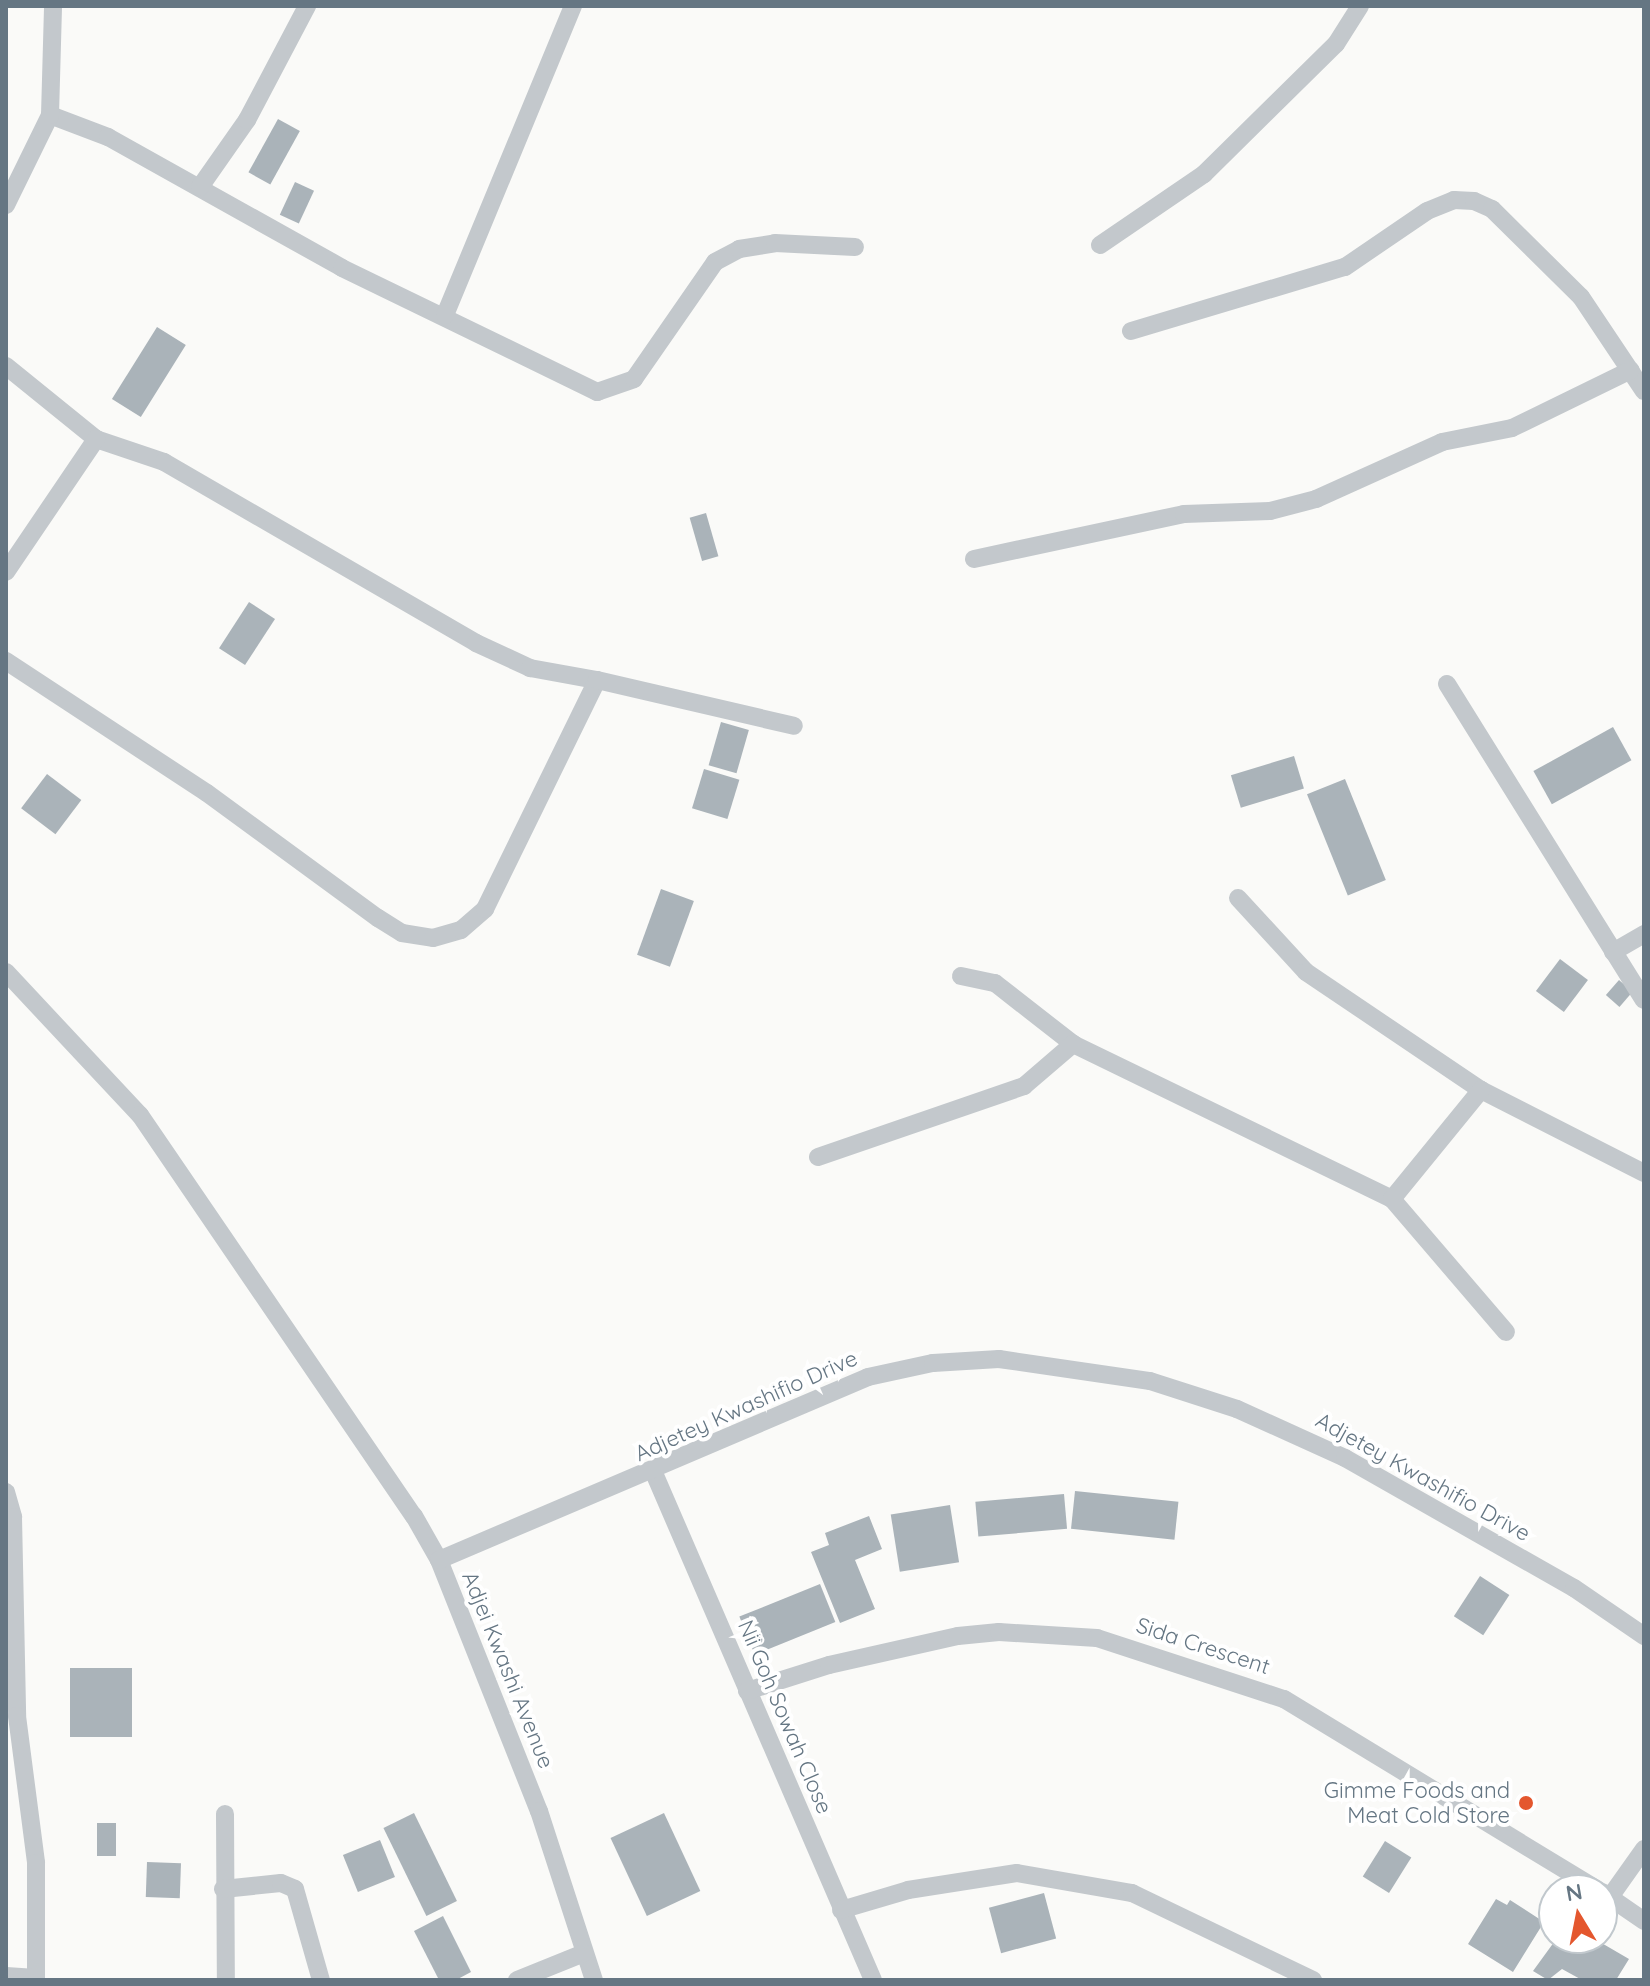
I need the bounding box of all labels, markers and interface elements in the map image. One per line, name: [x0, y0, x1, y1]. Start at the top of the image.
street label: Adjetey Kwashifio Drive: [631, 1345, 861, 1467]
street label: Adjetey Kwashifio Drive: [1311, 1407, 1535, 1547]
street label: Adjei Kwashi Avenue: [456, 1568, 560, 1772]
street label: Sida Crescent: [1133, 1612, 1273, 1680]
street label: Nii Goh Sowah Close: [732, 1616, 838, 1818]
place label: Gimme Foods and Meat Cold Store: [1324, 1777, 1510, 1828]
marker: Gimme Foods and Meat Cold Store: [1517, 1794, 1535, 1812]
north arrow: [1538, 1874, 1618, 1954]
text: N: [1564, 1877, 1585, 1908]

